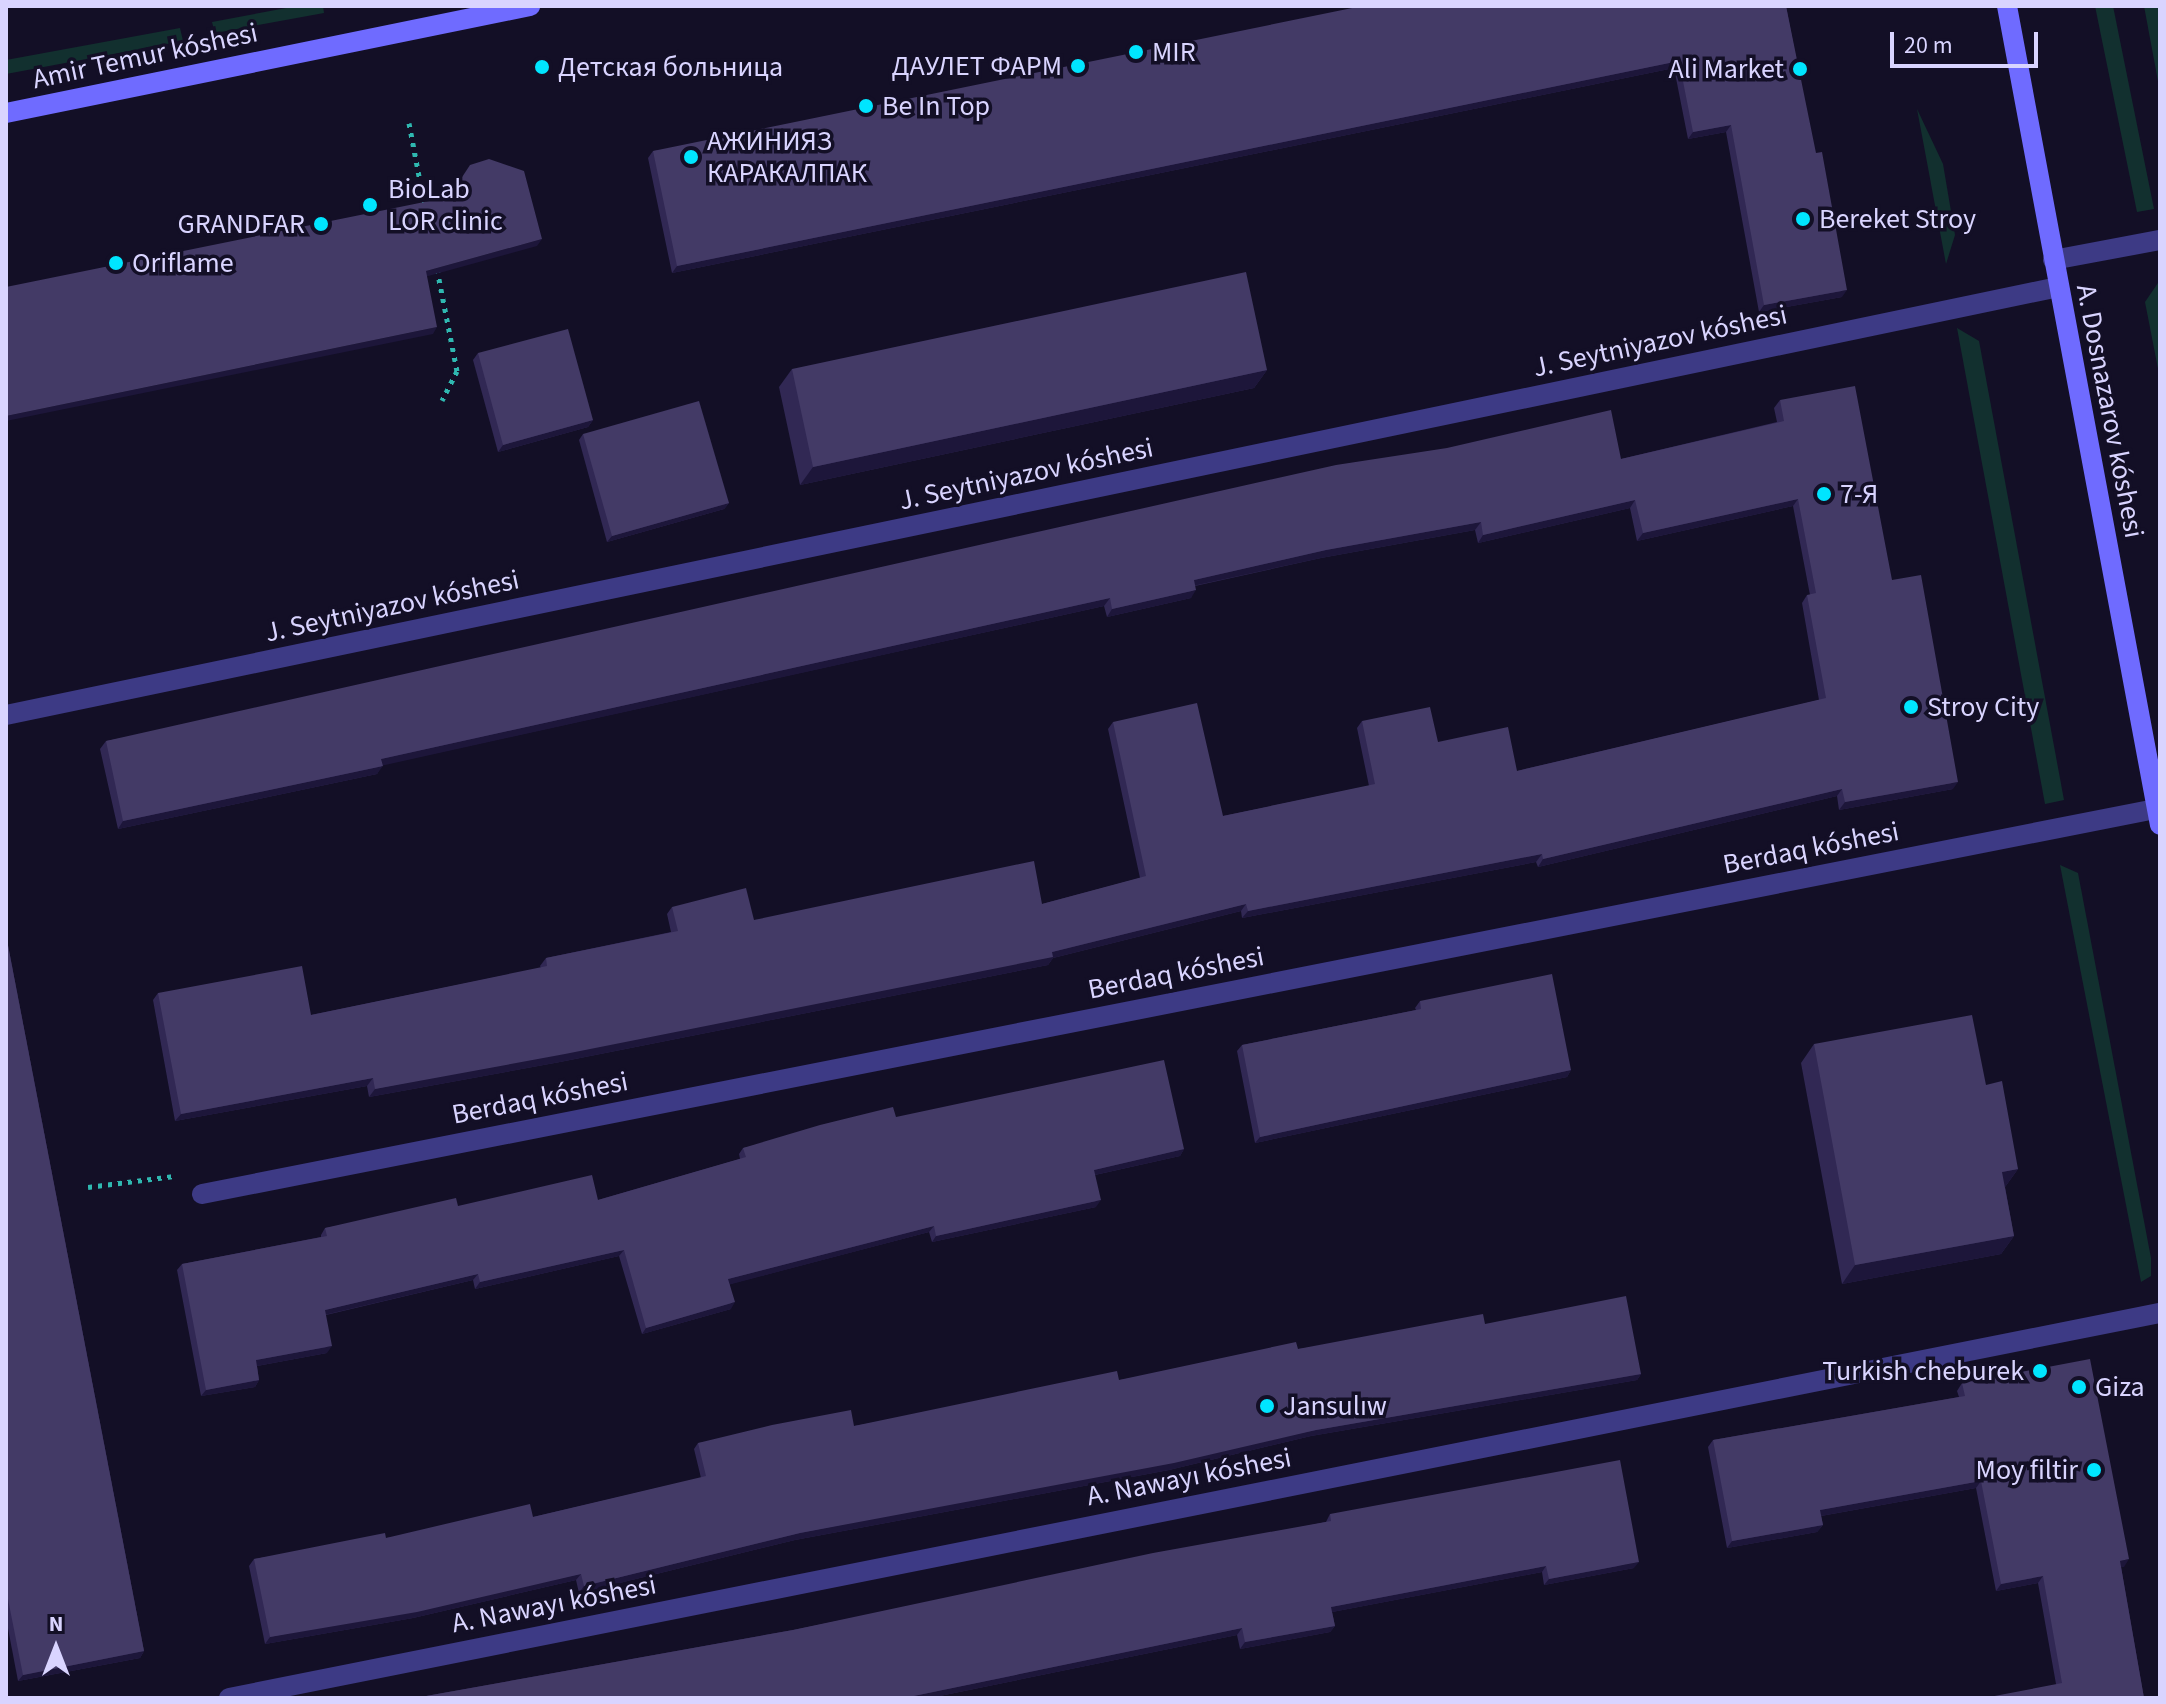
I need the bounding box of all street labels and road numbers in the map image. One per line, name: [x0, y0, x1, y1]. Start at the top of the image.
street label: Amir Temur kóshesi: [29, 16, 261, 96]
street label: A. Dosnazarov kóshesi: [2069, 281, 2151, 541]
street label: J. Seytniyazov kóshesi: [1530, 298, 1790, 384]
street label: J. Seytniyazov kóshesi: [896, 431, 1156, 517]
street label: J. Seytniyazov kóshesi: [262, 563, 522, 649]
street label: Berdaq kóshesi: [1720, 814, 1902, 882]
street label: Berdaq kóshesi: [1085, 939, 1267, 1007]
street label: Berdaq kóshesi: [449, 1064, 631, 1132]
street label: A. Nawayı kóshesi: [1084, 1441, 1294, 1513]
street label: A. Nawayı kóshesi: [449, 1568, 659, 1640]

